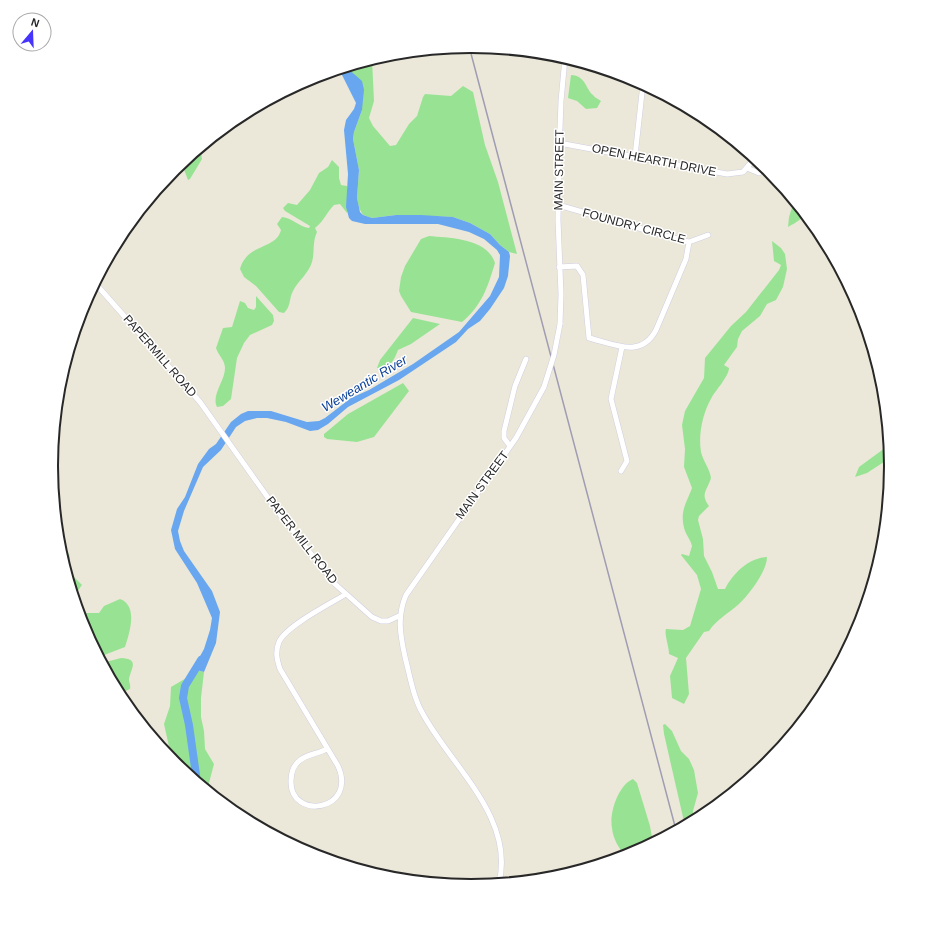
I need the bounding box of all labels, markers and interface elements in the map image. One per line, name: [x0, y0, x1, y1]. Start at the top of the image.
north arrow: [12, 12, 52, 52]
text: N: [30, 16, 41, 30]
street label: MAIN STREET: [551, 129, 567, 210]
street label: OPEN HEARTH DRIVE: [591, 141, 717, 179]
street label: FOUNDRY CIRCLE: [581, 205, 687, 247]
street label: PAPERMILL ROAD: [121, 312, 200, 400]
water label: Weweantic River: [319, 352, 410, 415]
street label: MAIN STREET: [453, 448, 512, 522]
street label: PAPER MILL ROAD: [263, 493, 341, 587]

